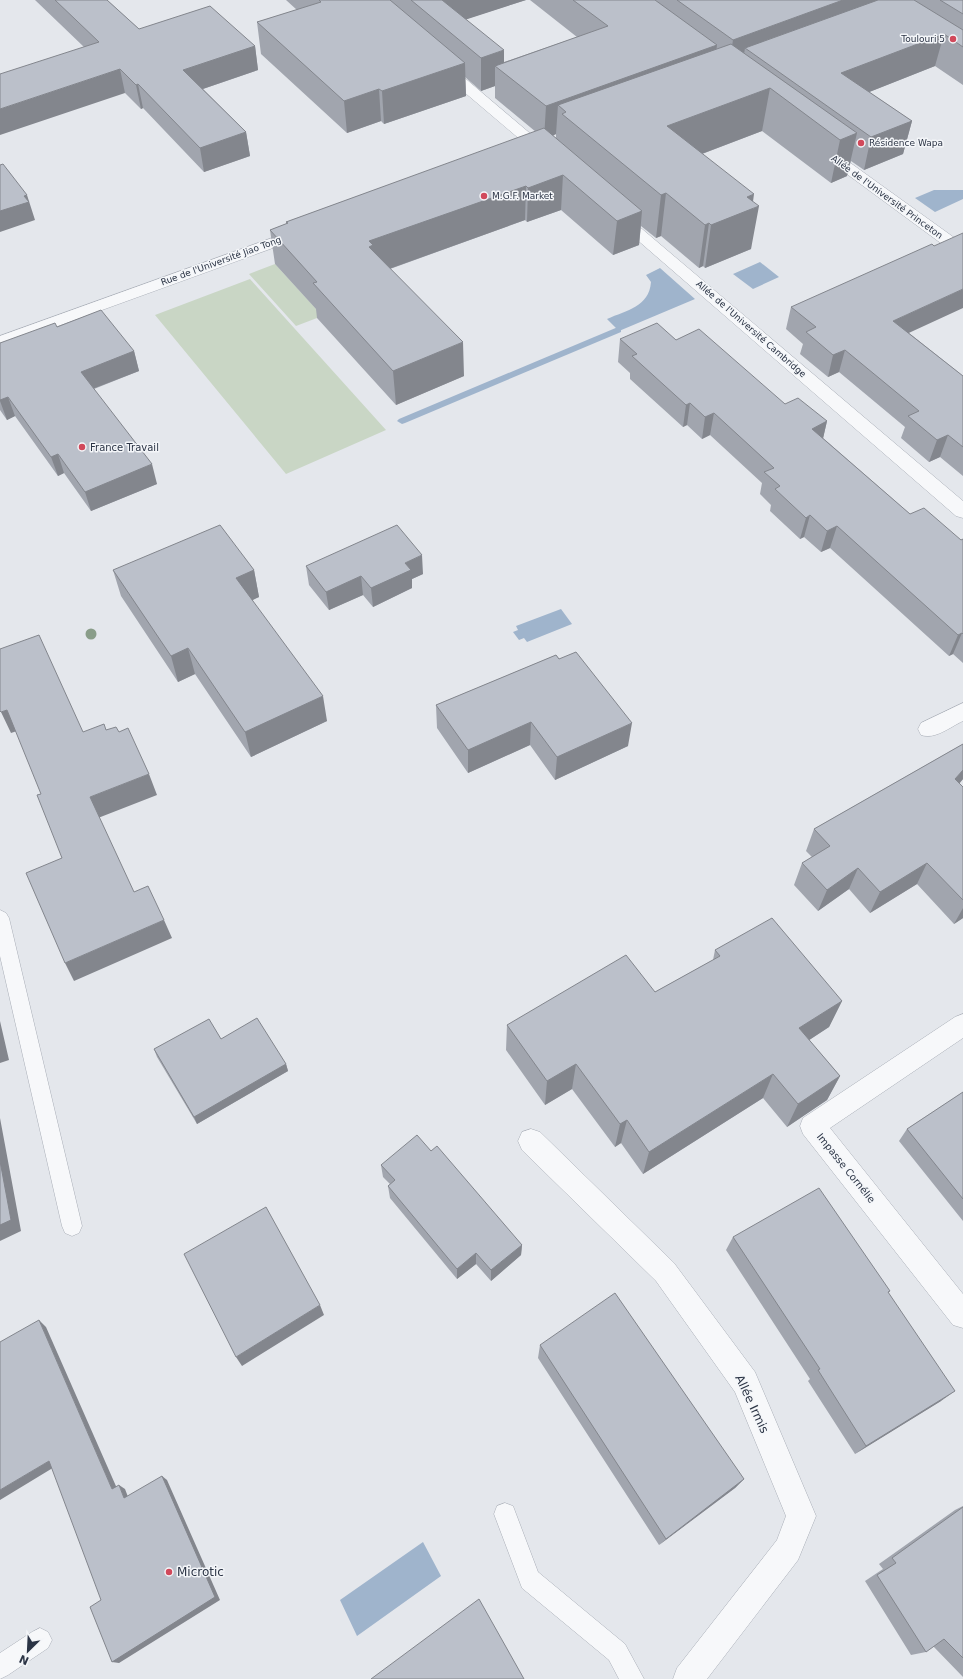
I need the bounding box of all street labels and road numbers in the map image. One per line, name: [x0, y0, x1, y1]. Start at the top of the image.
street label: Allée de l'Université Princeton: [829, 153, 945, 241]
street label: Rue de l'Université Jiao Tong: [159, 235, 283, 287]
street label: Allée de l'Université Cambridge: [694, 279, 808, 380]
street label: Impasse Cornélie: [815, 1131, 877, 1205]
street label: Allée Irmis: [732, 1372, 772, 1436]

